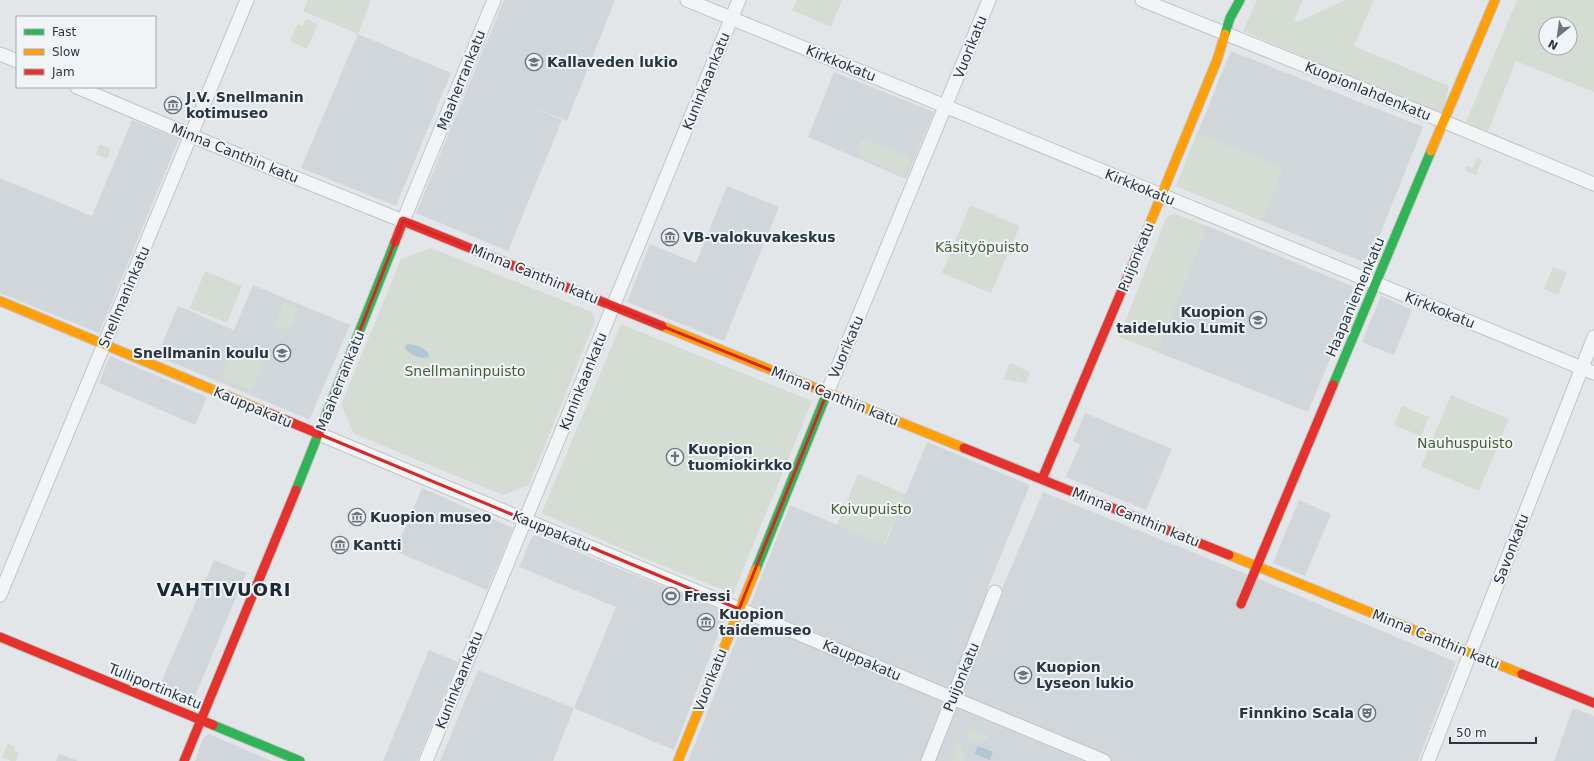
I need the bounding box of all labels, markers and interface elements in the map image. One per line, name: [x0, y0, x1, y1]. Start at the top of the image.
street label: Vuorikatu: [950, 13, 990, 81]
legend: [16, 16, 156, 88]
north arrow: [1538, 16, 1578, 56]
text: Fast: [52, 25, 76, 39]
street label: Maaherrankatu: [434, 28, 488, 132]
street label: Kuninkaankatu: [679, 30, 733, 132]
text: N: [1546, 36, 1561, 52]
street label: Kirkkokatu: [804, 42, 878, 84]
text: Slow: [52, 45, 80, 59]
school or university icon: Kallaveden lukio: [524, 52, 544, 72]
place label: Kallaveden lukio: [547, 54, 678, 70]
street label: Kuopionlahdenkatu: [1303, 58, 1433, 124]
text: Jam: [51, 65, 75, 79]
place label: J.V. Snellmanin kotimuseo: [185, 89, 304, 121]
museum icon: J.V. Snellmanin kotimuseo: [163, 95, 183, 115]
street label: Minna Canthin katu: [169, 120, 301, 186]
street label: Kirkkokatu: [1103, 166, 1177, 208]
street label: Puijonkatu: [1115, 220, 1157, 294]
museum icon: VB-valokuvakeskus: [660, 227, 680, 247]
place label: VB-valokuvakeskus: [683, 229, 836, 245]
street label: Haapaniemenkatu: [1323, 235, 1387, 359]
park label: Käsityöpuisto: [935, 239, 1029, 255]
street label: Minna Canthin katu: [469, 241, 601, 307]
street label: Snellmaninkatu: [95, 244, 153, 350]
street label: Kirkkokatu: [1403, 289, 1477, 331]
place label: Kuopion taidelukio Lumit: [1116, 304, 1245, 336]
school or university icon: Kuopion taidelukio Lumit: [1248, 310, 1268, 330]
street label: Vuorikatu: [826, 313, 866, 381]
street label: Maaherrankatu: [313, 329, 367, 433]
street label: Kuninkaankatu: [556, 330, 610, 432]
school or university icon: Snellmanin koulu: [272, 343, 292, 363]
place label: Snellmanin koulu: [133, 345, 269, 361]
park label: Snellmaninpuisto: [404, 363, 526, 379]
street label: Minna Canthin katu: [769, 363, 901, 429]
street label: Kauppakatu: [211, 383, 295, 431]
park label: Nauhuspuisto: [1417, 435, 1513, 451]
place label: Kuopion tuomiokirkko: [688, 441, 793, 473]
church icon: Kuopion tuomiokirkko: [665, 447, 685, 467]
street label: Minna Canthin katu: [1070, 484, 1202, 550]
park label: Koivupuisto: [830, 501, 912, 517]
museum icon: Kuopion museo: [347, 507, 367, 527]
street label: Kauppakatu: [510, 507, 594, 555]
place label: Kuopion museo: [370, 509, 492, 525]
street label: Savonkatu: [1490, 512, 1532, 586]
museum icon: Kantti: [330, 535, 350, 555]
place label: Kantti: [353, 537, 401, 553]
district label: VAHTIVUORI: [156, 579, 292, 600]
sports icon: Fressi: [661, 586, 681, 606]
place label: Fressi: [684, 588, 731, 604]
place label: Kuopion taidemuseo: [719, 606, 812, 638]
street label: Minna Canthin katu: [1370, 606, 1502, 672]
museum icon: Kuopion taidemuseo: [696, 612, 716, 632]
street label: Kuninkaankatu: [432, 629, 486, 731]
street label: Kauppakatu: [820, 636, 904, 684]
street label: Puijonkatu: [940, 640, 982, 714]
street label: Vuorikatu: [690, 646, 730, 714]
place label: Kuopion Lyseon lukio: [1036, 659, 1134, 691]
street label: Tulliportinkatu: [105, 660, 204, 712]
school or university icon: Kuopion Lyseon lukio: [1013, 665, 1033, 685]
theatre icon: Finnkino Scala: [1357, 703, 1377, 723]
place label: Finnkino Scala: [1239, 705, 1354, 721]
scale bar: [1450, 719, 1536, 745]
text: 50 m: [1456, 726, 1487, 740]

